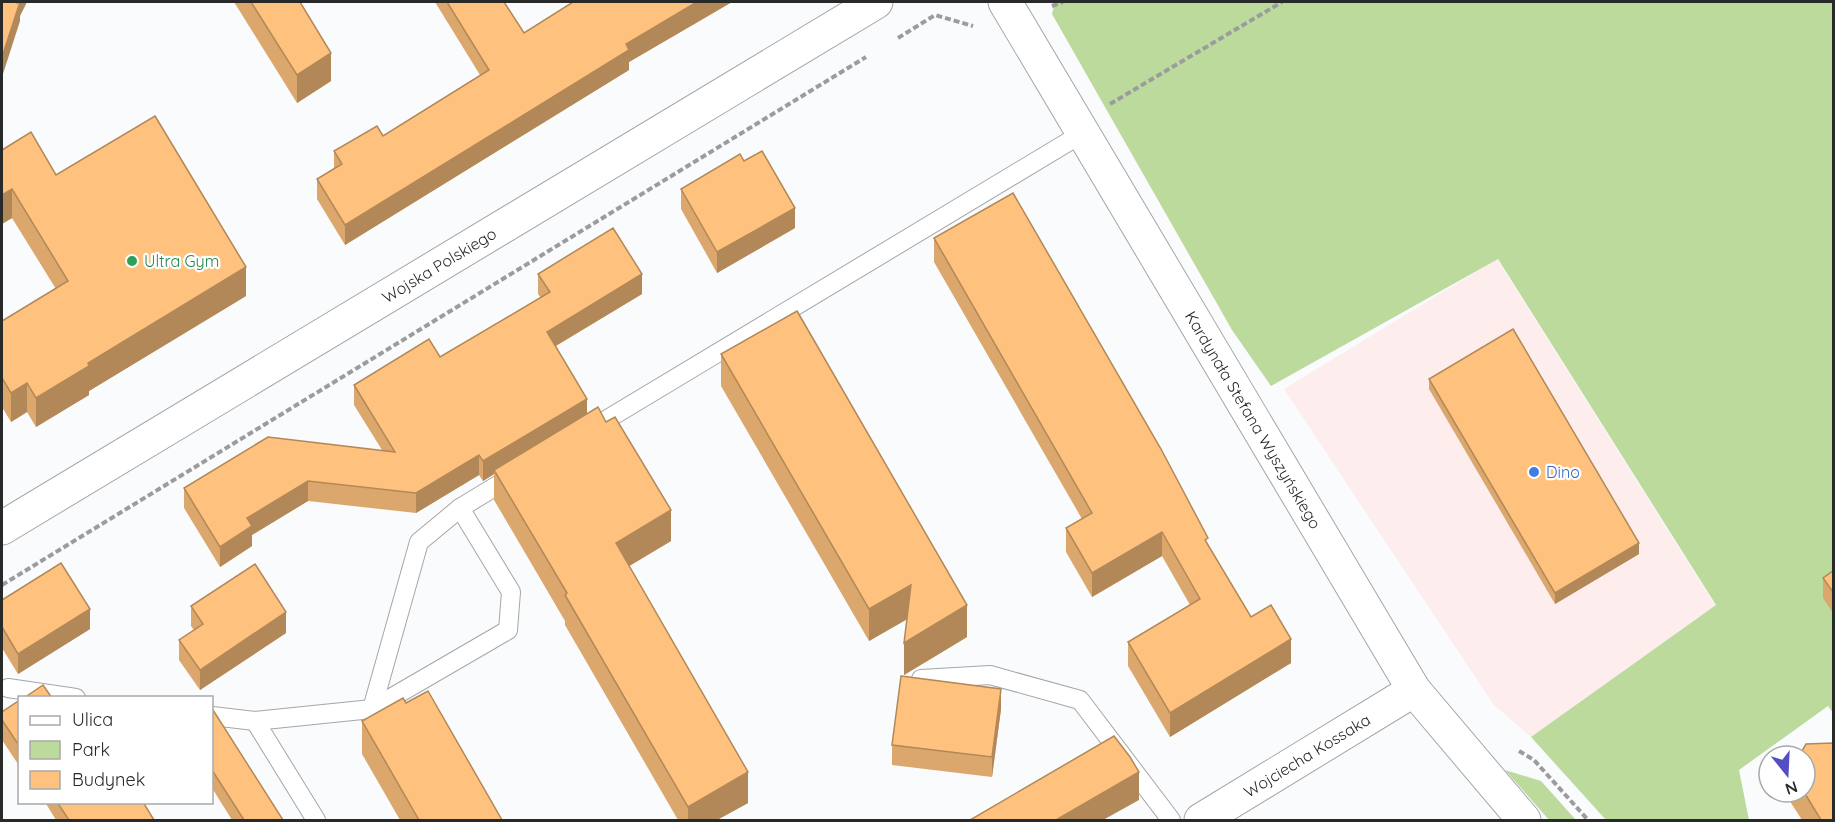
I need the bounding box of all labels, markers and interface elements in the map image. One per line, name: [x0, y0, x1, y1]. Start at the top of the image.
street label: Wojska Polskiego: [378, 223, 500, 307]
place label: Ultra Gym: [144, 251, 219, 271]
marker: Ultra Gym: [125, 254, 139, 268]
street label: Kardynała Stefana Wyszyńskiego: [1181, 307, 1326, 532]
place label: Dino: [1546, 462, 1580, 482]
marker: Dino: [1527, 465, 1541, 479]
legend: [18, 696, 213, 804]
text: Ulica: [72, 708, 113, 731]
street label: Wojciecha Kossaka: [1240, 709, 1374, 802]
text: Park: [72, 738, 110, 761]
north arrow: [1757, 744, 1817, 804]
text: Budynek: [72, 768, 145, 791]
text: N: [1783, 777, 1800, 800]

